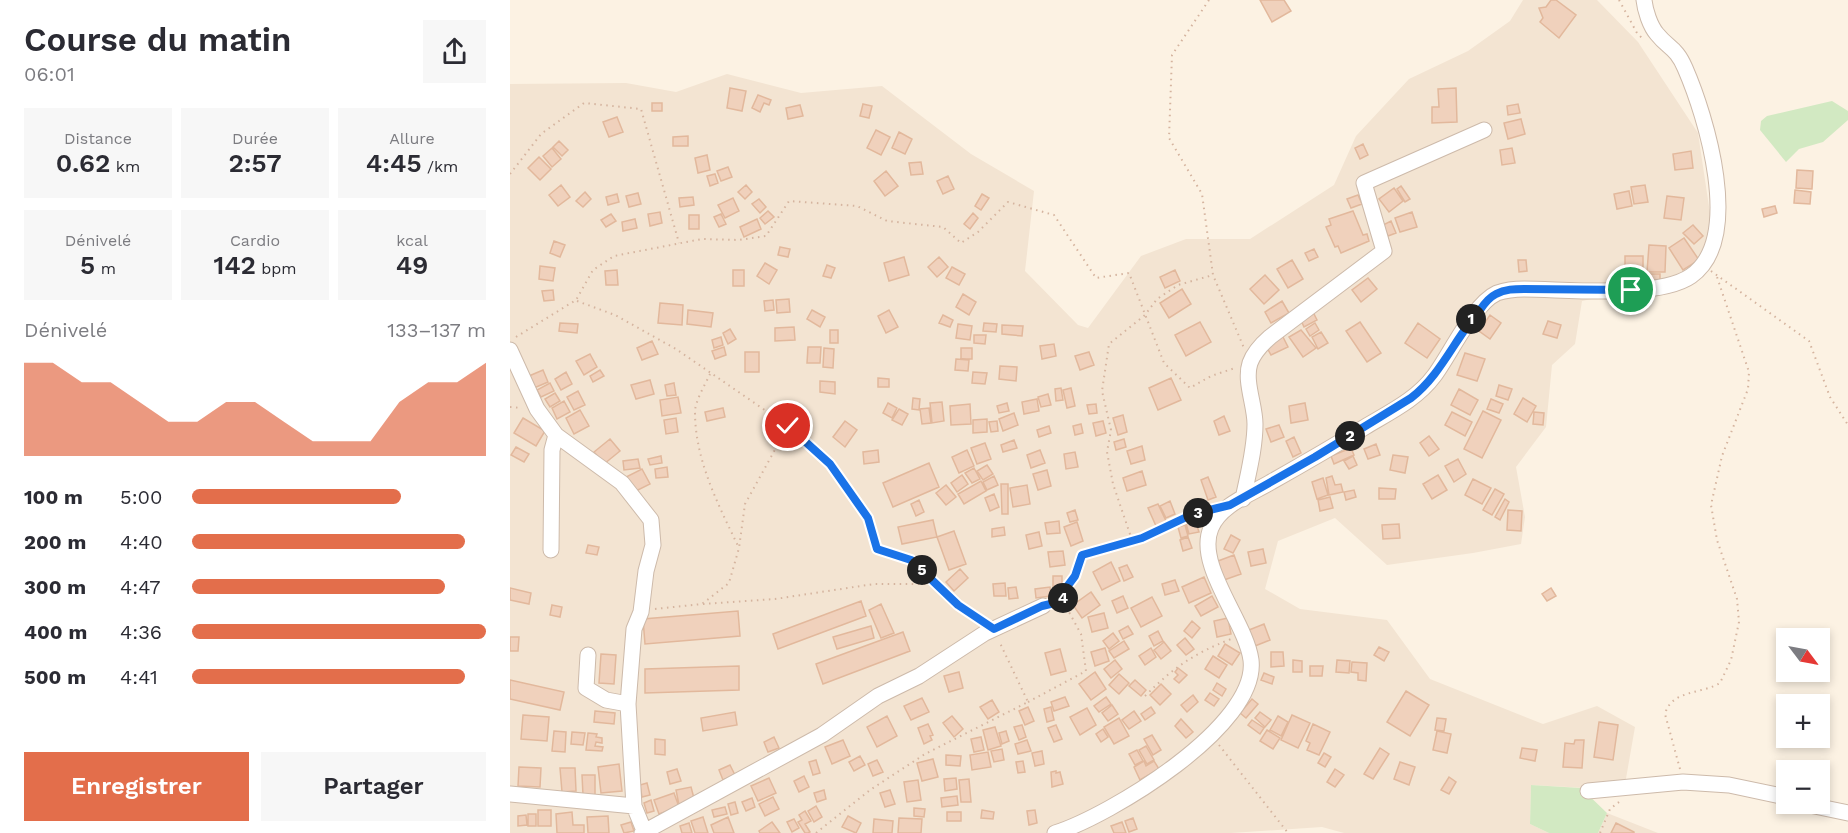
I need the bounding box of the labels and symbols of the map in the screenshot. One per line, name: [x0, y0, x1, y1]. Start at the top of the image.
pin: [1605, 264, 1656, 315]
pin: 1: [1456, 304, 1486, 334]
pin: [762, 400, 813, 451]
pin: 2: [1335, 421, 1365, 451]
pin: 3: [1183, 498, 1213, 528]
pin: 5: [907, 555, 937, 585]
pin: 4: [1048, 583, 1078, 613]
north arrow: [1776, 628, 1830, 682]

